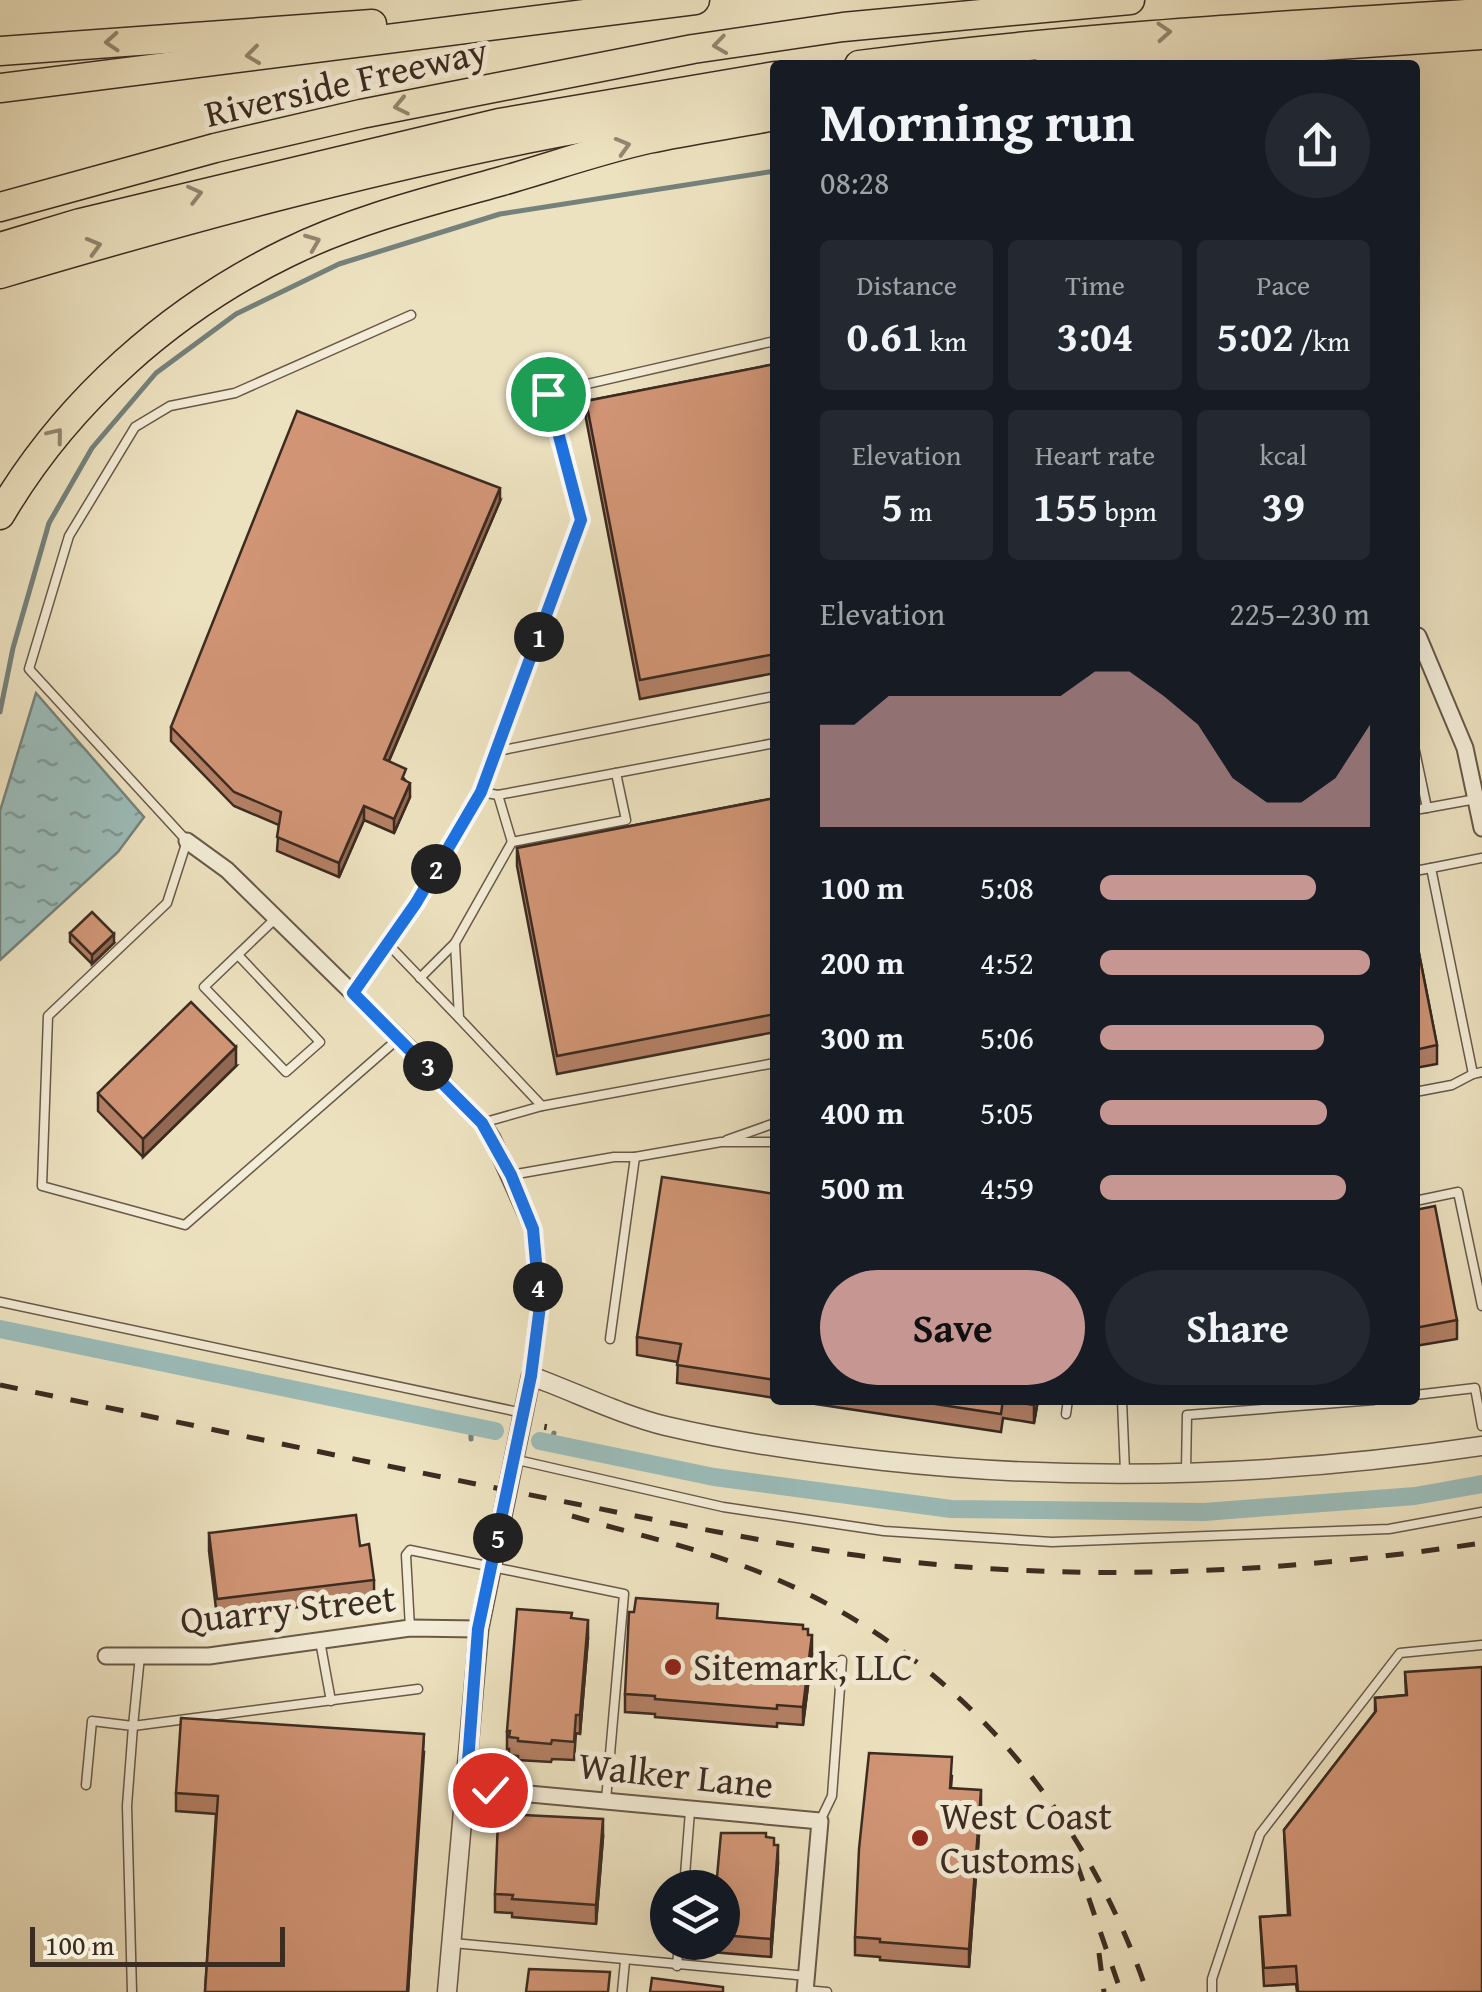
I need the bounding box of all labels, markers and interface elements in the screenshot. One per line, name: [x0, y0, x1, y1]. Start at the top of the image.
street label: Riverside Freeway: [199, 21, 493, 141]
one-way arrow: [1157, 22, 1173, 44]
one-way arrow: [103, 31, 119, 53]
one-way arrow: [712, 34, 728, 55]
one-way arrow: [245, 44, 262, 65]
text: Morning run: [820, 81, 1134, 161]
button: share: [1265, 93, 1370, 198]
one-way arrow: [393, 94, 410, 115]
one-way arrow: [614, 137, 631, 158]
text: 08:28: [820, 159, 889, 206]
one-way arrow: [186, 185, 203, 206]
one-way arrow: [303, 234, 321, 254]
one-way arrow: [84, 237, 101, 258]
text: Distance: [856, 264, 957, 305]
text: Time: [1065, 264, 1125, 305]
text: Pace: [1256, 264, 1310, 305]
text: 0.61: [846, 305, 924, 366]
text: 3:04: [1056, 305, 1134, 366]
text: 5:02: [1217, 305, 1294, 366]
text: km: [924, 320, 967, 361]
text: /km: [1294, 320, 1350, 361]
pin: [506, 352, 591, 437]
icon: arrive: [521, 367, 576, 422]
one-way arrow: [44, 429, 62, 447]
text: Elevation: [852, 434, 961, 475]
text: Heart rate: [1035, 434, 1155, 475]
text: kcal: [1259, 434, 1307, 475]
text: 5: [881, 475, 903, 536]
text: 155: [1033, 475, 1098, 536]
text: 39: [1262, 475, 1305, 536]
text: m: [903, 490, 932, 531]
text: bpm: [1098, 490, 1157, 531]
text: Elevation: [820, 590, 945, 637]
text: 225–230 m: [1229, 590, 1370, 637]
pin: 1: [514, 612, 564, 662]
text: 1: [532, 616, 546, 657]
pin: 2: [411, 844, 461, 894]
text: 2: [429, 848, 443, 889]
text: 100 m: [820, 864, 904, 911]
text: 5:08: [980, 864, 1034, 911]
text: 200 m: [820, 939, 904, 986]
text: 4:52: [980, 939, 1034, 986]
text: 300 m: [820, 1014, 904, 1061]
text: 5:06: [980, 1014, 1034, 1061]
pin: 3: [403, 1041, 453, 1091]
text: 3: [421, 1045, 435, 1086]
text: 400 m: [820, 1089, 904, 1136]
text: 5:05: [980, 1089, 1034, 1136]
text: 500 m: [820, 1164, 904, 1211]
text: 4:59: [980, 1164, 1034, 1211]
pin: 4: [513, 1262, 563, 1312]
text: 4: [531, 1266, 545, 1307]
button: Save: [820, 1270, 1085, 1385]
button: Share: [1105, 1270, 1370, 1385]
pin: 5: [473, 1513, 523, 1563]
text: 5: [491, 1517, 505, 1558]
street label: Quarry Street: [177, 1569, 398, 1647]
place label: Sitemark, LLC: [693, 1638, 913, 1694]
marker: Sitemark, LLC: [662, 1656, 684, 1678]
street label: Walker Lane: [576, 1736, 776, 1812]
pin: [448, 1748, 533, 1833]
icon: check: [463, 1763, 518, 1818]
place label: West Coast Customs: [940, 1787, 1112, 1887]
marker: West Coast Customs: [909, 1827, 931, 1849]
map controls: [650, 1870, 740, 1960]
button: layers: [650, 1870, 740, 1960]
scale bar: [30, 1922, 285, 1966]
text: 100 m: [45, 1924, 114, 1965]

